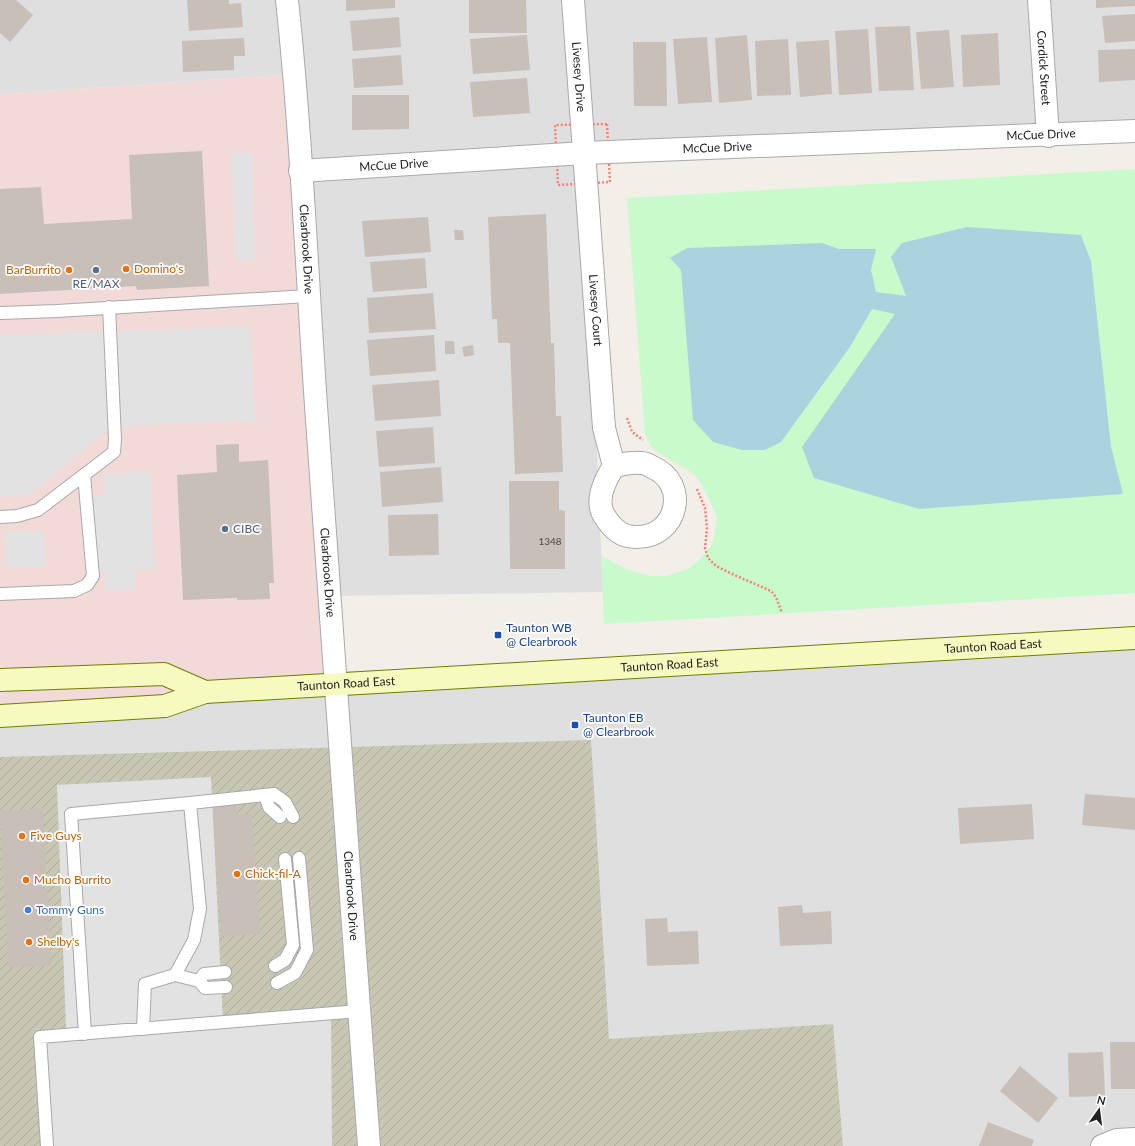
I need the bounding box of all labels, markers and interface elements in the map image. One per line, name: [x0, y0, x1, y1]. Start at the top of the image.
street label: Cordick Street: [1034, 30, 1054, 106]
street label: Livesey Drive: [569, 41, 589, 112]
street label: McCue Drive: [1006, 125, 1076, 143]
street label: McCue Drive: [682, 138, 752, 156]
street label: McCue Drive: [359, 155, 429, 174]
street label: Clearbrook Drive: [297, 204, 317, 295]
place label: Domino's: [134, 261, 183, 276]
place label: BarBurrito: [6, 262, 61, 277]
marker: Domino's: [121, 264, 131, 274]
marker: BarBurrito: [64, 265, 74, 275]
marker: RE/MAX: [91, 265, 101, 275]
street label: Livesey Court: [586, 274, 606, 347]
place label: RE/MAX: [73, 276, 120, 291]
place label: CIBC: [233, 521, 260, 536]
marker: CIBC: [220, 524, 230, 534]
street label: Clearbrook Drive: [317, 527, 339, 618]
house number: 1348: [538, 535, 562, 547]
place label: Taunton WB @ Clearbrook: [506, 620, 578, 649]
marker: Taunton WB @ Clearbrook: [493, 630, 503, 640]
street label: Taunton Road East: [944, 635, 1043, 656]
street label: Taunton Road East: [620, 654, 720, 675]
street label: Taunton Road East: [297, 673, 396, 694]
place label: Taunton EB @ Clearbrook: [583, 710, 655, 739]
marker: Taunton EB @ Clearbrook: [570, 720, 580, 730]
place label: Five Guys: [30, 828, 82, 843]
marker: Five Guys: [17, 831, 27, 841]
street label: Clearbrook Drive: [341, 850, 362, 941]
place label: Chick-fil-A: [245, 866, 302, 881]
marker: Chick-fil-A: [232, 869, 242, 879]
place label: Mucho Burrito: [34, 872, 111, 887]
marker: Mucho Burrito: [21, 875, 31, 885]
place label: Tommy Guns: [36, 902, 104, 917]
marker: Tommy Guns: [23, 905, 33, 915]
place label: Shelby's: [37, 934, 80, 949]
marker: Shelby's: [24, 937, 34, 947]
north arrow: [1079, 1090, 1119, 1130]
text: N: [1096, 1092, 1107, 1107]

